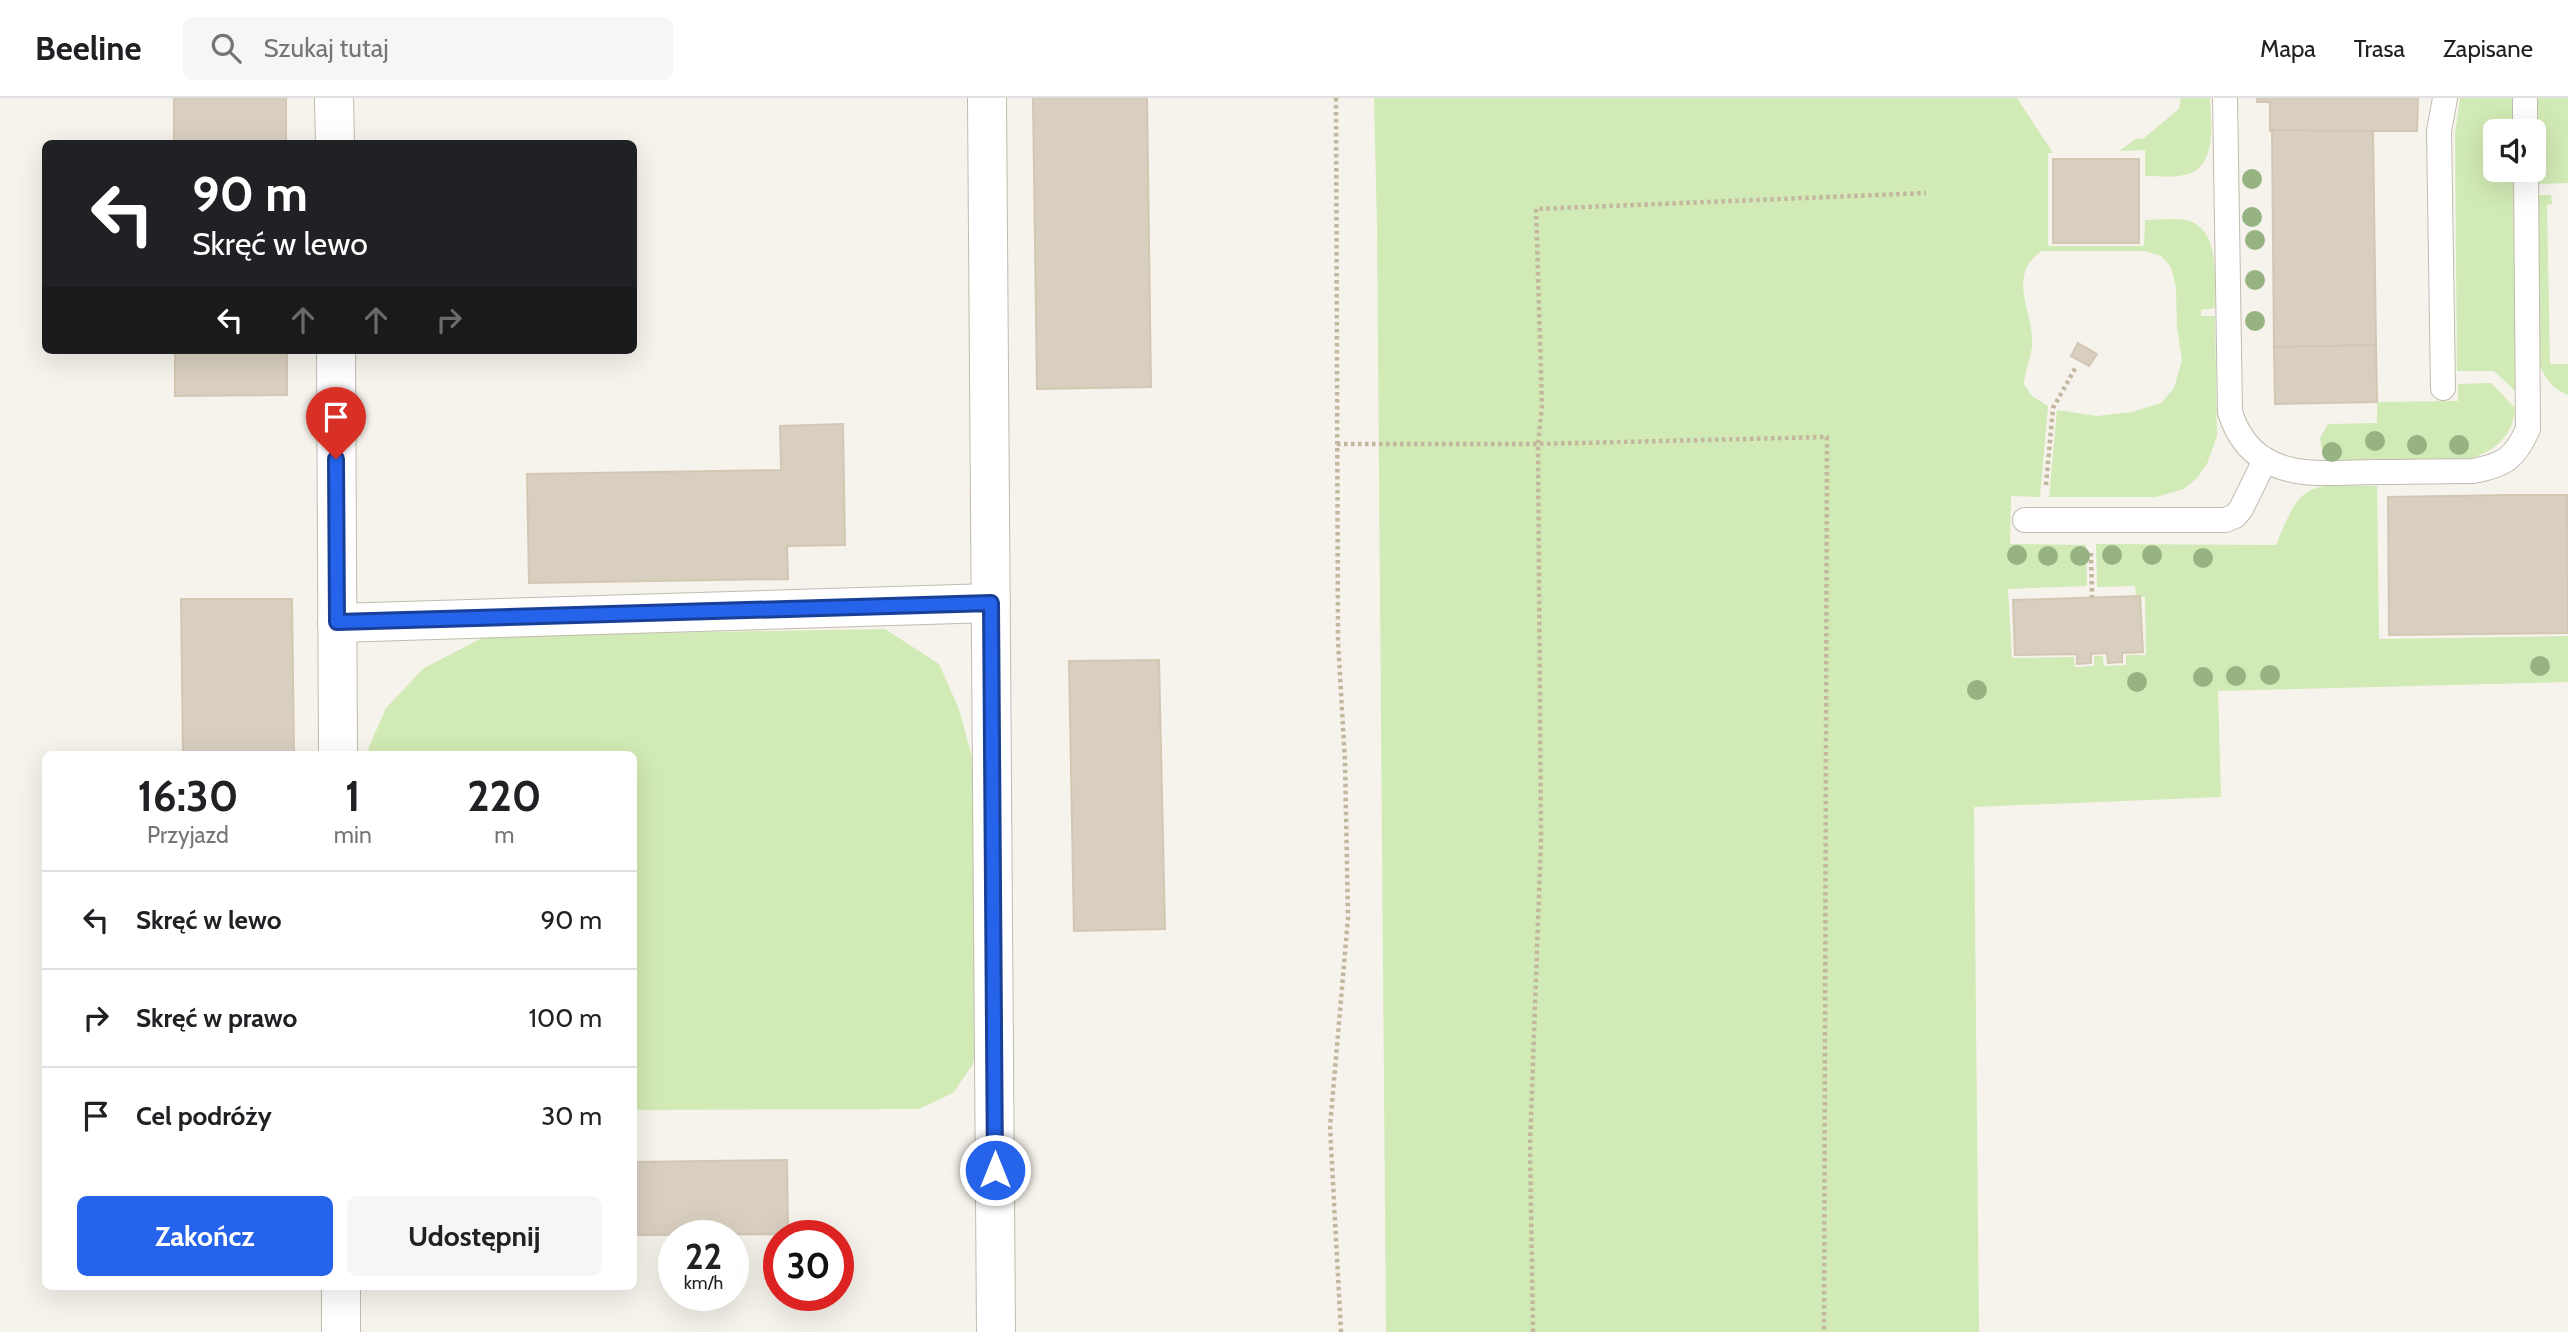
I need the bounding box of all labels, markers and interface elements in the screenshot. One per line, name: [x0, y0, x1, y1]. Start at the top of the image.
search box: [183, 17, 673, 80]
text: Beeline: [35, 28, 141, 68]
icon: search: [207, 29, 245, 67]
text: Szukaj tutaj: [263, 32, 389, 64]
text: Mapa: [2260, 34, 2316, 63]
text: Trasa: [2354, 34, 2405, 63]
text: Zapisane: [2443, 34, 2533, 63]
map controls: [2483, 119, 2546, 182]
button: sound: [2483, 119, 2546, 182]
text: 90 m: [192, 164, 308, 223]
icon: left: [77, 168, 168, 259]
text: Skręć w lewo: [192, 224, 368, 263]
icon: left: [211, 301, 249, 339]
icon: ahead: [284, 301, 322, 339]
icon: ahead: [357, 301, 395, 339]
icon: right: [430, 301, 468, 339]
pin: [306, 387, 366, 459]
icon: arrive: [317, 398, 355, 436]
text: 16:30: [138, 770, 238, 822]
text: 1: [345, 770, 361, 822]
text: 220: [467, 770, 541, 822]
text: Przyjazd: [147, 821, 229, 849]
text: min: [334, 821, 372, 849]
text: m: [494, 821, 514, 849]
icon: left: [77, 901, 115, 939]
text: Skręć w lewo: [136, 904, 282, 936]
text: 90 m: [540, 904, 602, 936]
icon: right: [77, 999, 115, 1037]
text: Skręć w prawo: [136, 1002, 297, 1034]
text: 100 m: [529, 1002, 602, 1034]
icon: arrive: [77, 1097, 115, 1135]
text: Cel podróży: [136, 1100, 272, 1132]
text: 30 m: [541, 1100, 602, 1132]
position arrow: [958, 1133, 1032, 1207]
button: Zakończ: [77, 1196, 333, 1276]
button: Udostępnij: [347, 1196, 602, 1276]
speed limit sign: 30: [763, 1220, 854, 1311]
text: 22: [685, 1235, 722, 1278]
text: km/h: [684, 1272, 723, 1294]

